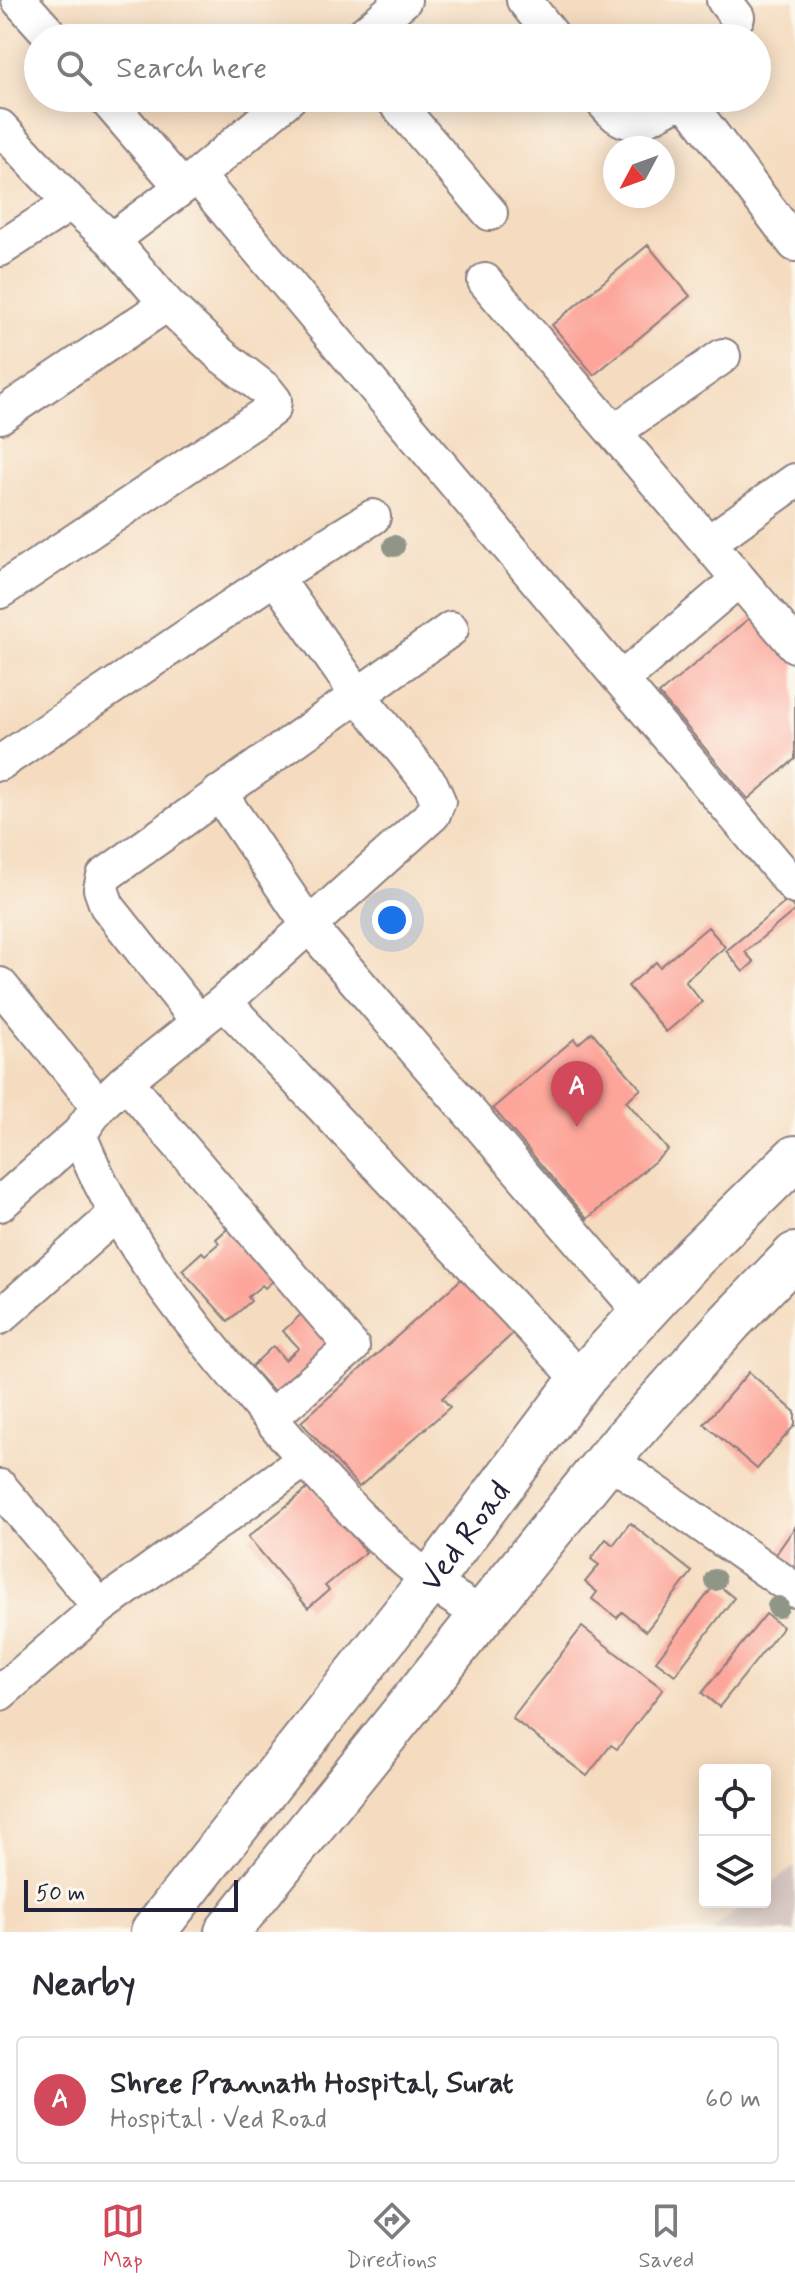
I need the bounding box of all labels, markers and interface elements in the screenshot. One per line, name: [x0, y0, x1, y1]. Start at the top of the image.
search box: [24, 24, 771, 112]
icon: search: [52, 46, 96, 90]
text: Search here: [116, 49, 267, 88]
north arrow: [603, 136, 675, 208]
your location: [372, 900, 412, 940]
pin: A: [551, 1061, 603, 1127]
street label: Ved Road: [410, 1473, 521, 1601]
map controls: [699, 1764, 771, 1908]
button: locate: [699, 1764, 771, 1836]
button: layers: [699, 1836, 771, 1908]
scale bar: [24, 1876, 238, 1912]
text: 50 m: [36, 1880, 85, 1908]
text: Nearby: [32, 1962, 136, 2007]
text: Shree Prannath Hospital, Surat: [110, 2064, 514, 2103]
text: A: [51, 2083, 69, 2117]
text: 60 m: [705, 2083, 761, 2117]
text: Hospital · Ved Road: [110, 2103, 327, 2137]
tab: Map: [101, 2199, 145, 2275]
tab: Directions: [346, 2199, 437, 2275]
tab: Saved: [639, 2199, 694, 2275]

